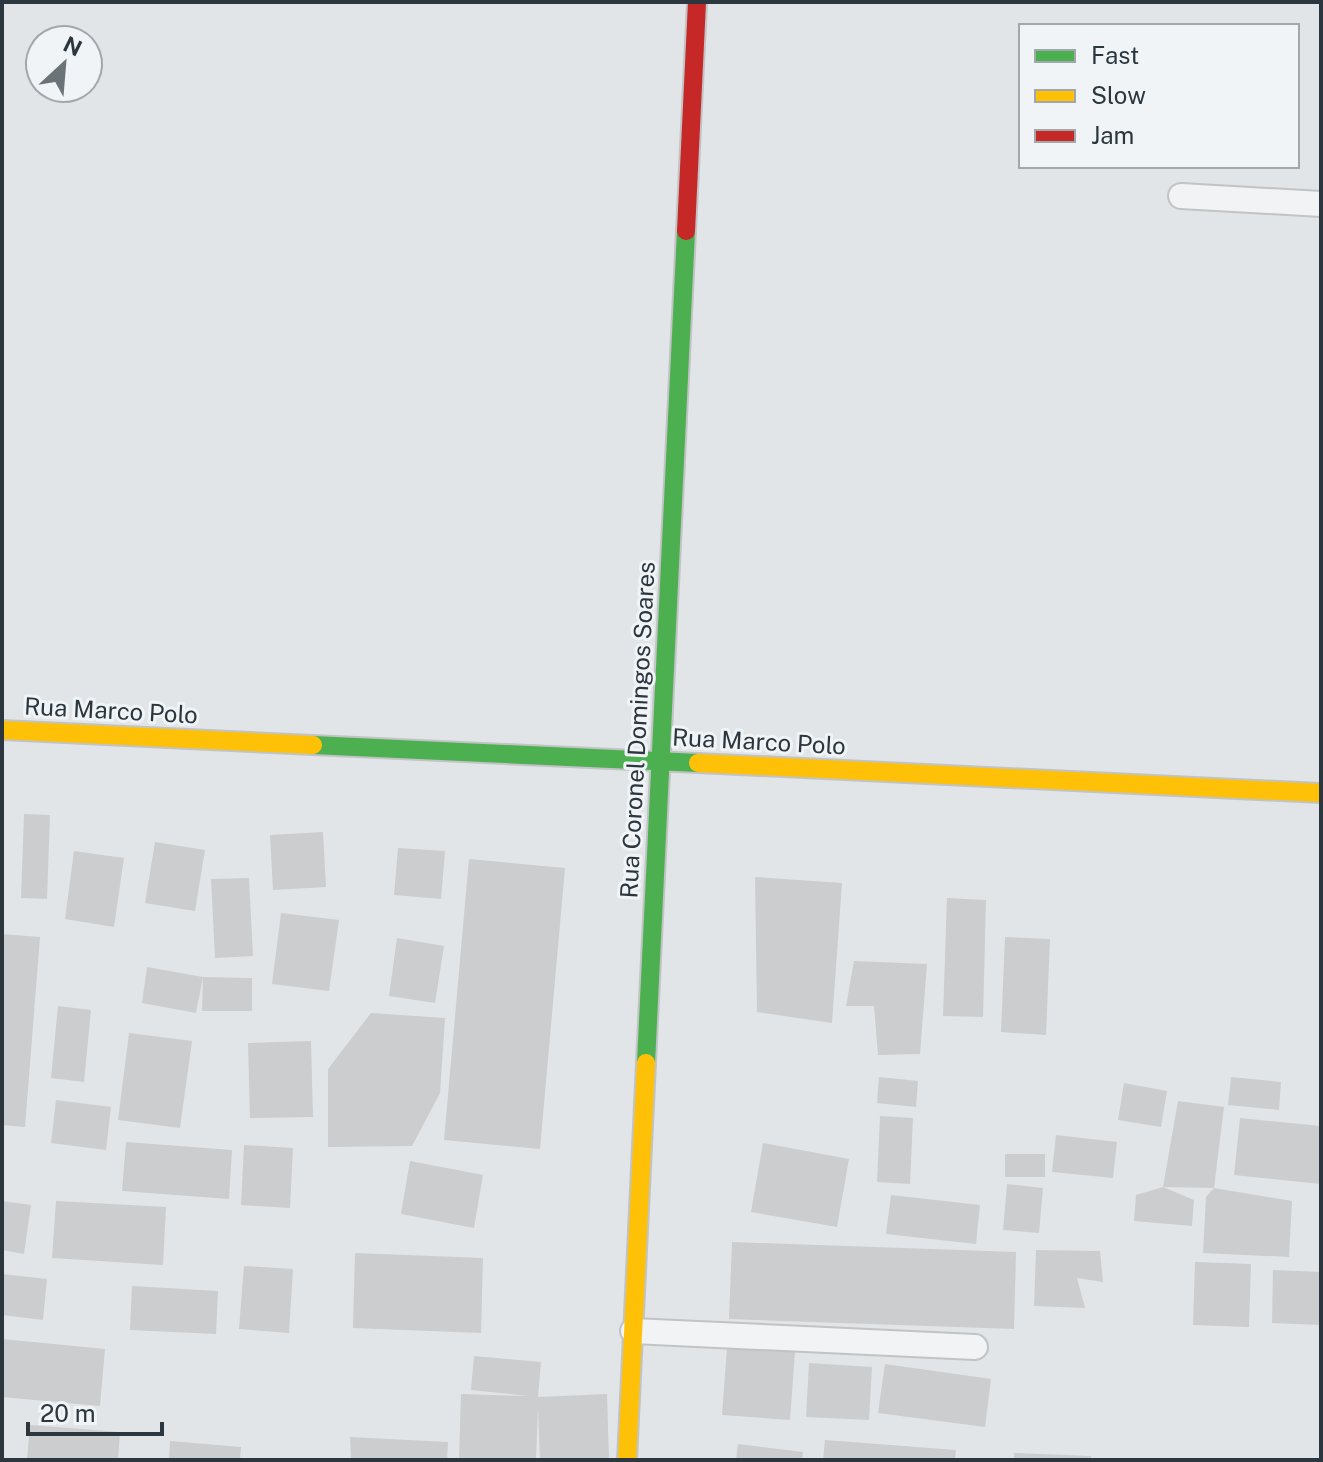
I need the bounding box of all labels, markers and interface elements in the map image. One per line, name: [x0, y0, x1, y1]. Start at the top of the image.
north arrow: [24, 24, 104, 104]
legend: [1019, 24, 1299, 168]
text: N: [59, 31, 86, 61]
text: Fast: [1091, 41, 1139, 69]
text: Slow: [1091, 81, 1146, 109]
text: Jam: [1091, 121, 1134, 149]
street label: Rua Coronel Domingos Soares: [614, 561, 660, 899]
street label: Rua Marco Polo: [24, 691, 199, 729]
street label: Rua Marco Polo: [672, 722, 847, 760]
scale bar: [28, 1386, 162, 1436]
text: 20 m: [40, 1399, 96, 1427]

